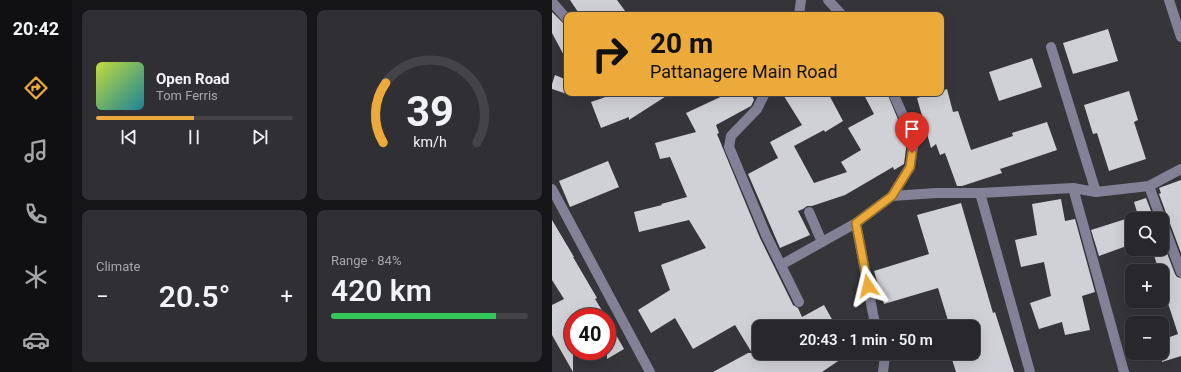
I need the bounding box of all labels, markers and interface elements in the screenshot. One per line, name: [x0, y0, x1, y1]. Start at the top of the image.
text: 20:42: [13, 18, 59, 39]
text: 20 m: [650, 27, 713, 60]
icon: right: [584, 28, 636, 80]
text: Pattanagere Main Road: [650, 61, 838, 82]
text: Open Road: [156, 70, 230, 88]
icon: directions: [22, 74, 50, 102]
text: 39: [406, 87, 453, 136]
text: Tom Ferris: [156, 88, 218, 103]
pin: [895, 112, 929, 153]
icon: arrive: [901, 118, 923, 140]
icon: previous: [118, 126, 140, 148]
icon: pause: [183, 126, 205, 148]
icon: next: [249, 126, 271, 148]
text: km/h: [413, 134, 446, 150]
icon: music: [22, 137, 50, 165]
icon: phone: [22, 200, 50, 228]
map controls: [1125, 212, 1169, 360]
button: search: [1125, 212, 1169, 256]
text: Range · 84%: [331, 253, 401, 268]
text: Climate: [96, 259, 140, 274]
icon: climate: [22, 263, 50, 291]
button: +: [1125, 264, 1169, 308]
position arrow: [847, 265, 889, 307]
text: 420 km: [331, 273, 432, 308]
text: 20.5°: [159, 279, 230, 314]
text: −: [96, 284, 109, 309]
text: +: [281, 284, 293, 309]
speed limit sign: 40: [564, 308, 616, 360]
button: −: [1125, 316, 1169, 360]
icon: car: [22, 326, 50, 354]
text: 20:43 · 1 min · 50 m: [799, 331, 933, 349]

